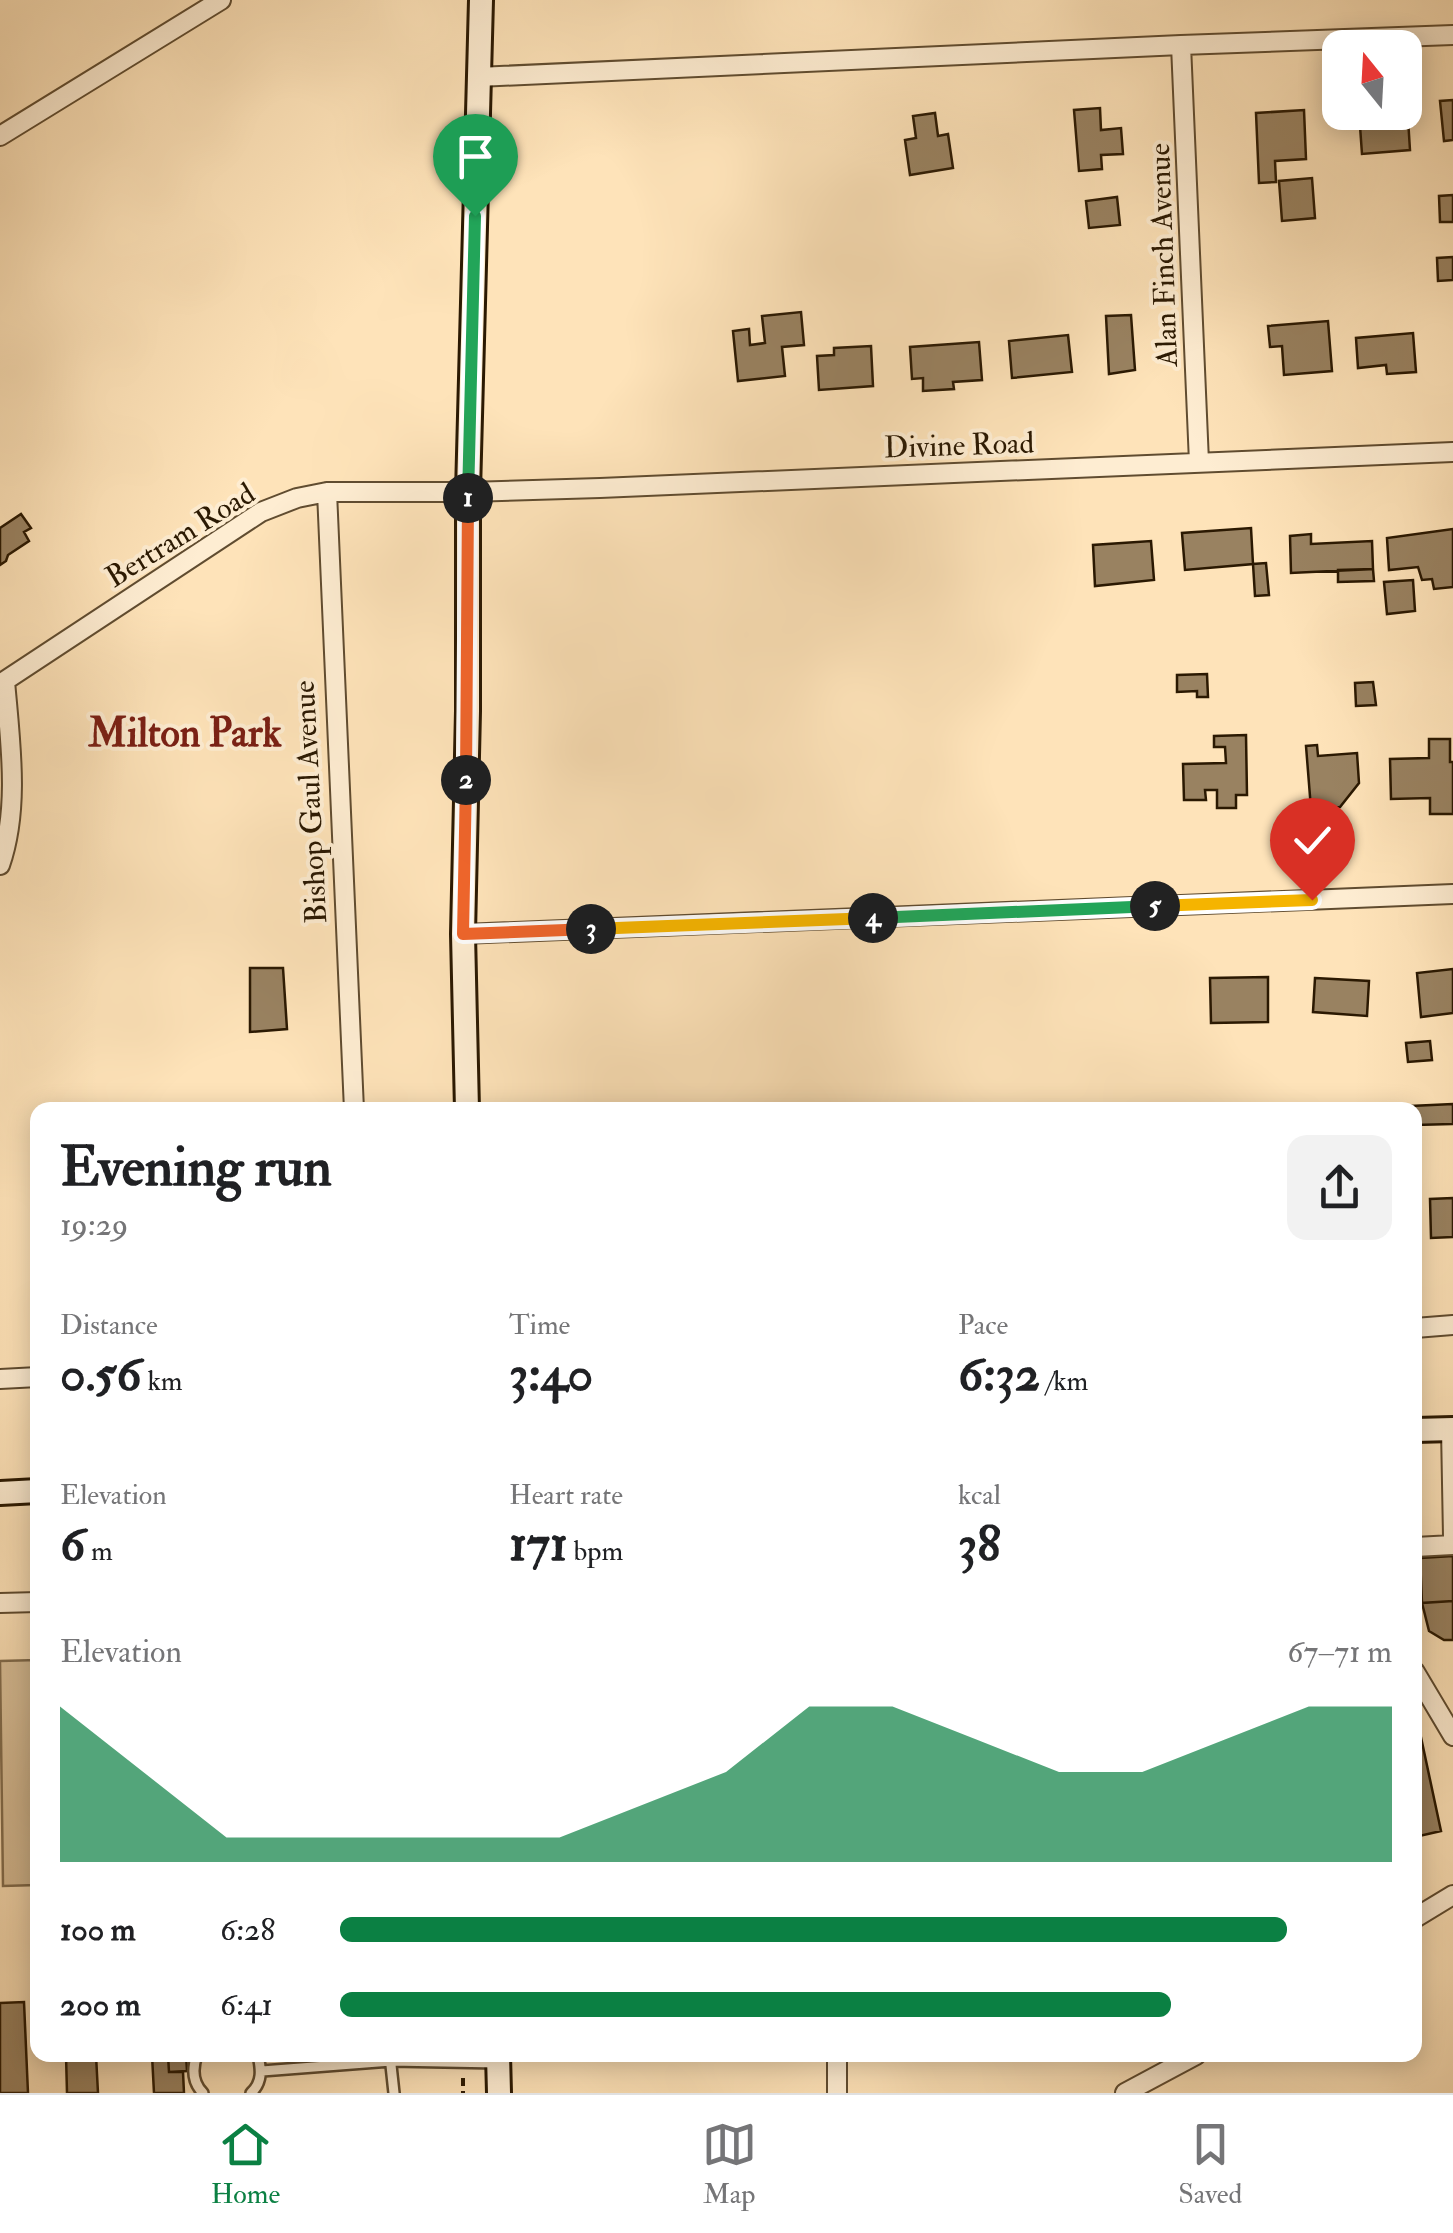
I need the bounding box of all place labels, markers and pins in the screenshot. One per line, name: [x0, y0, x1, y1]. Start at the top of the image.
pin: [433, 114, 518, 217]
pin: 1: [443, 473, 493, 523]
pin: 2: [441, 755, 491, 805]
pin: [1270, 798, 1355, 901]
pin: 5: [1130, 881, 1180, 931]
pin: 4: [848, 893, 898, 943]
pin: 3: [566, 904, 616, 954]

